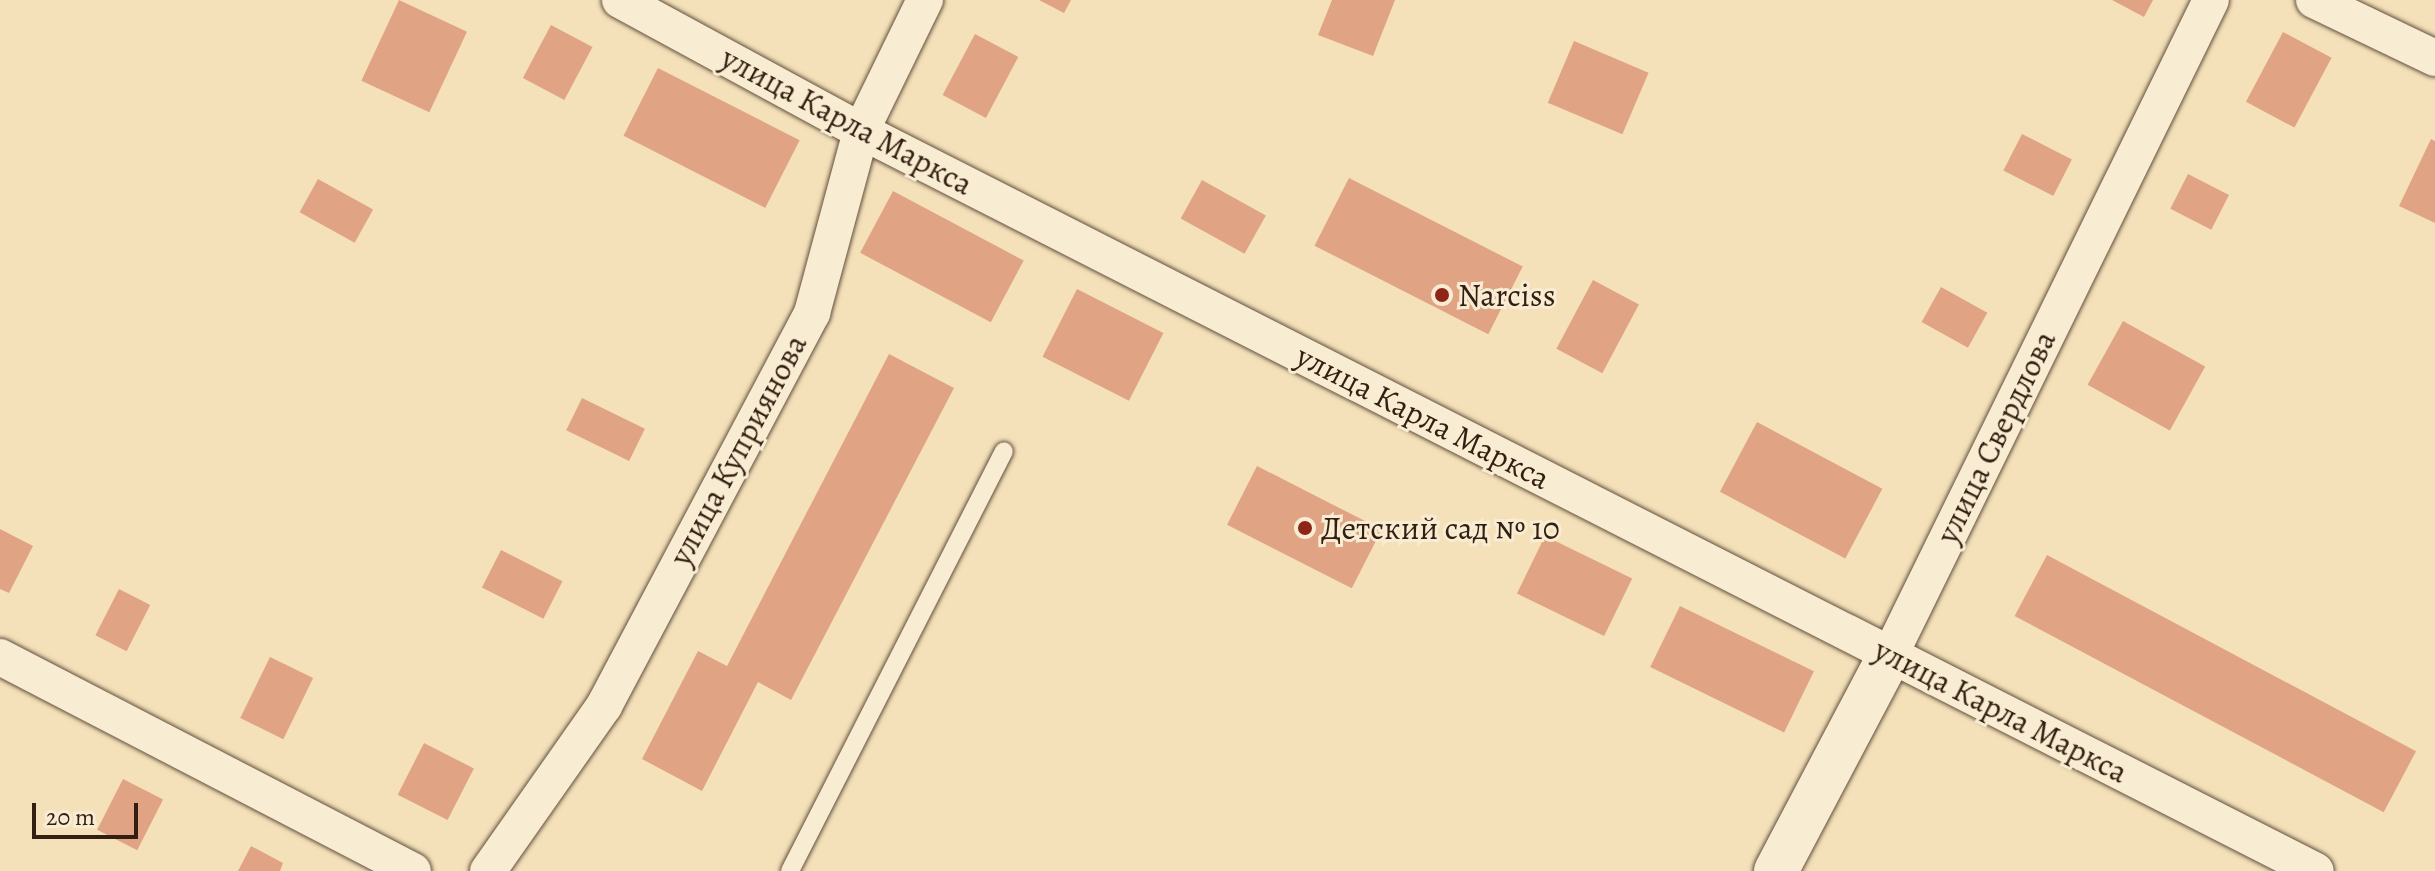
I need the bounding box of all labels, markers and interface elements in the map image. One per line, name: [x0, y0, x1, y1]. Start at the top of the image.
street label: улица Карла Маркса: [715, 38, 979, 204]
place label: Narciss: [1458, 276, 1556, 314]
marker: Narciss: [1433, 286, 1451, 304]
street label: улица Свердлова: [1928, 324, 2064, 550]
street label: улица Куприянова: [661, 328, 815, 572]
street label: улица Карла Маркса: [1290, 336, 1556, 498]
place label: Детский сад № 10: [1321, 509, 1560, 547]
marker: Детский сад № 10: [1296, 519, 1314, 537]
street label: улица Карла Маркса: [1868, 630, 2134, 792]
scale bar: [36, 787, 142, 837]
text: 20 m: [46, 801, 95, 833]

